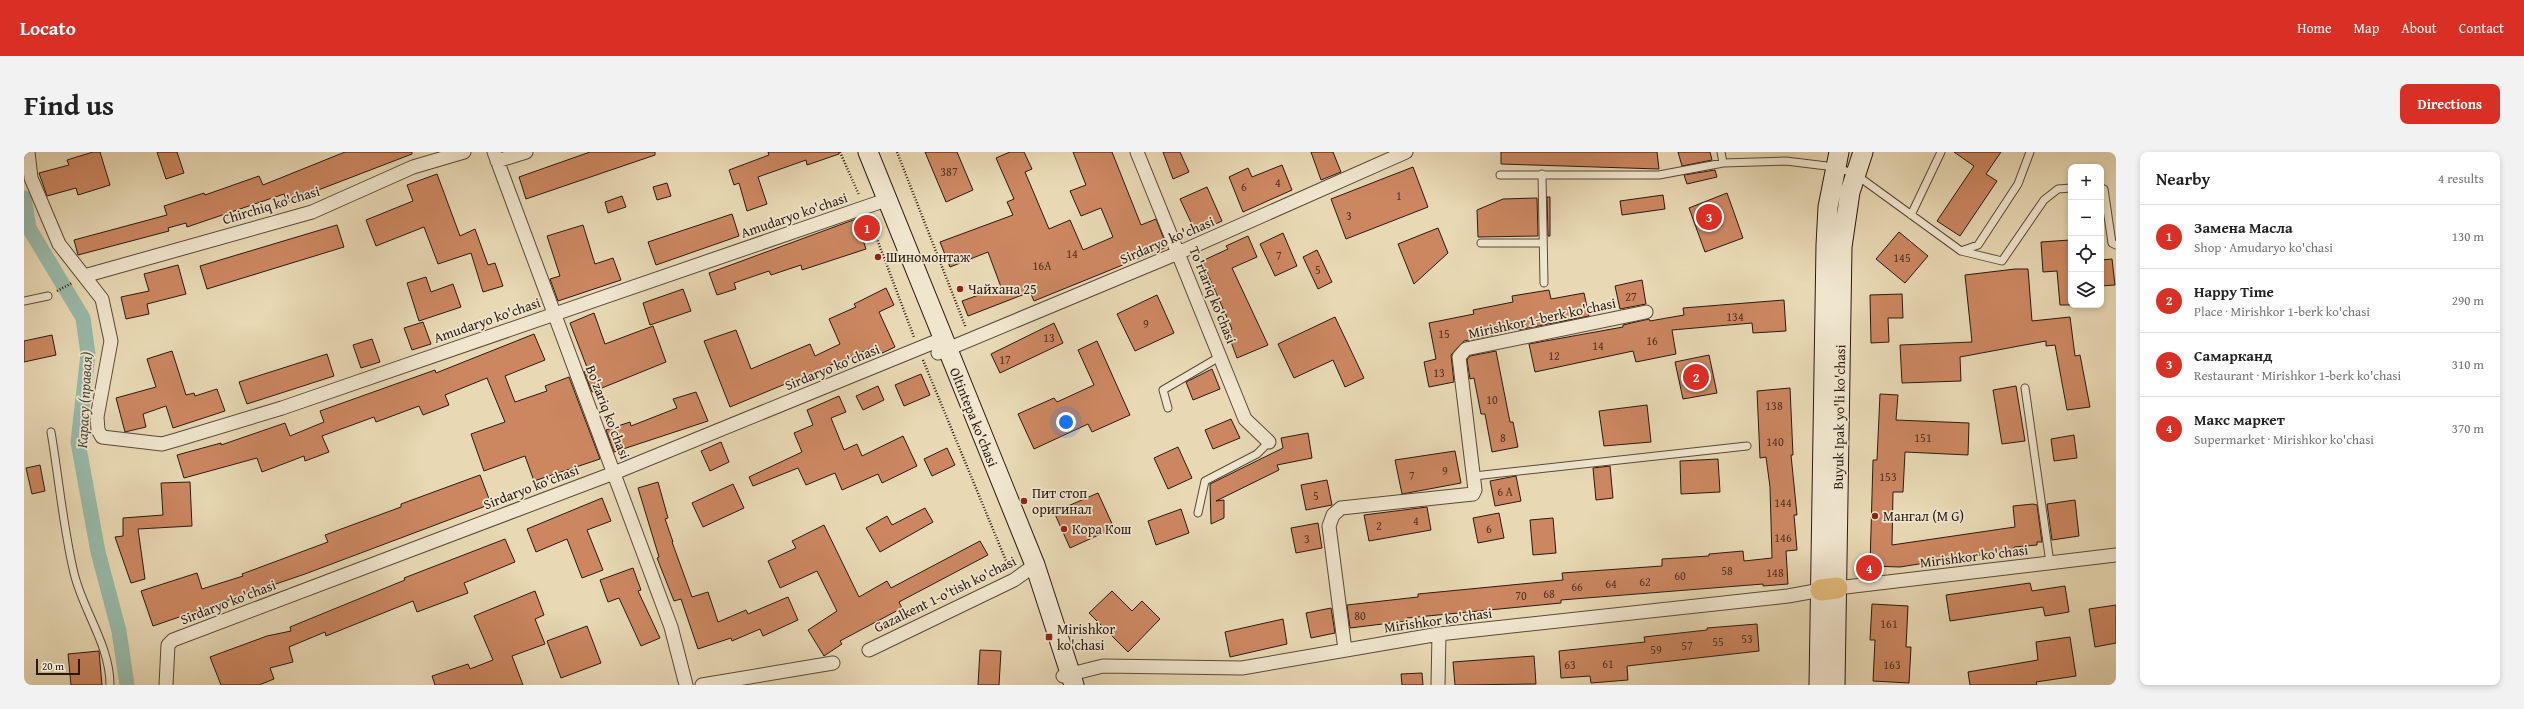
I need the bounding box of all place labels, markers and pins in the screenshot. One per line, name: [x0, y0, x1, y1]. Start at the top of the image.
pin: 3: [1696, 202, 1722, 232]
pin: 1: [854, 213, 880, 243]
place label: Шиномонтаж: [886, 247, 971, 267]
marker: Шиномонтаж: [873, 252, 883, 262]
place label: Чайхана 25: [968, 279, 1037, 299]
marker: Чайхана 25: [955, 284, 965, 294]
pin: 2: [1683, 362, 1709, 392]
place label: Пит стоп оригинал: [1032, 483, 1092, 519]
marker: Пит стоп оригинал: [1019, 496, 1029, 506]
place label: Мангал (M G): [1883, 506, 1964, 526]
marker: Мангал (M G): [1870, 511, 1880, 521]
place label: Кора Кош: [1072, 519, 1132, 539]
marker: Кора Кош: [1059, 524, 1069, 534]
pin: 4: [1856, 553, 1882, 583]
place label: Mirishkor ko'chasi: [1057, 619, 1116, 655]
marker: Mirishkor ko'chasi: [1044, 632, 1054, 642]

